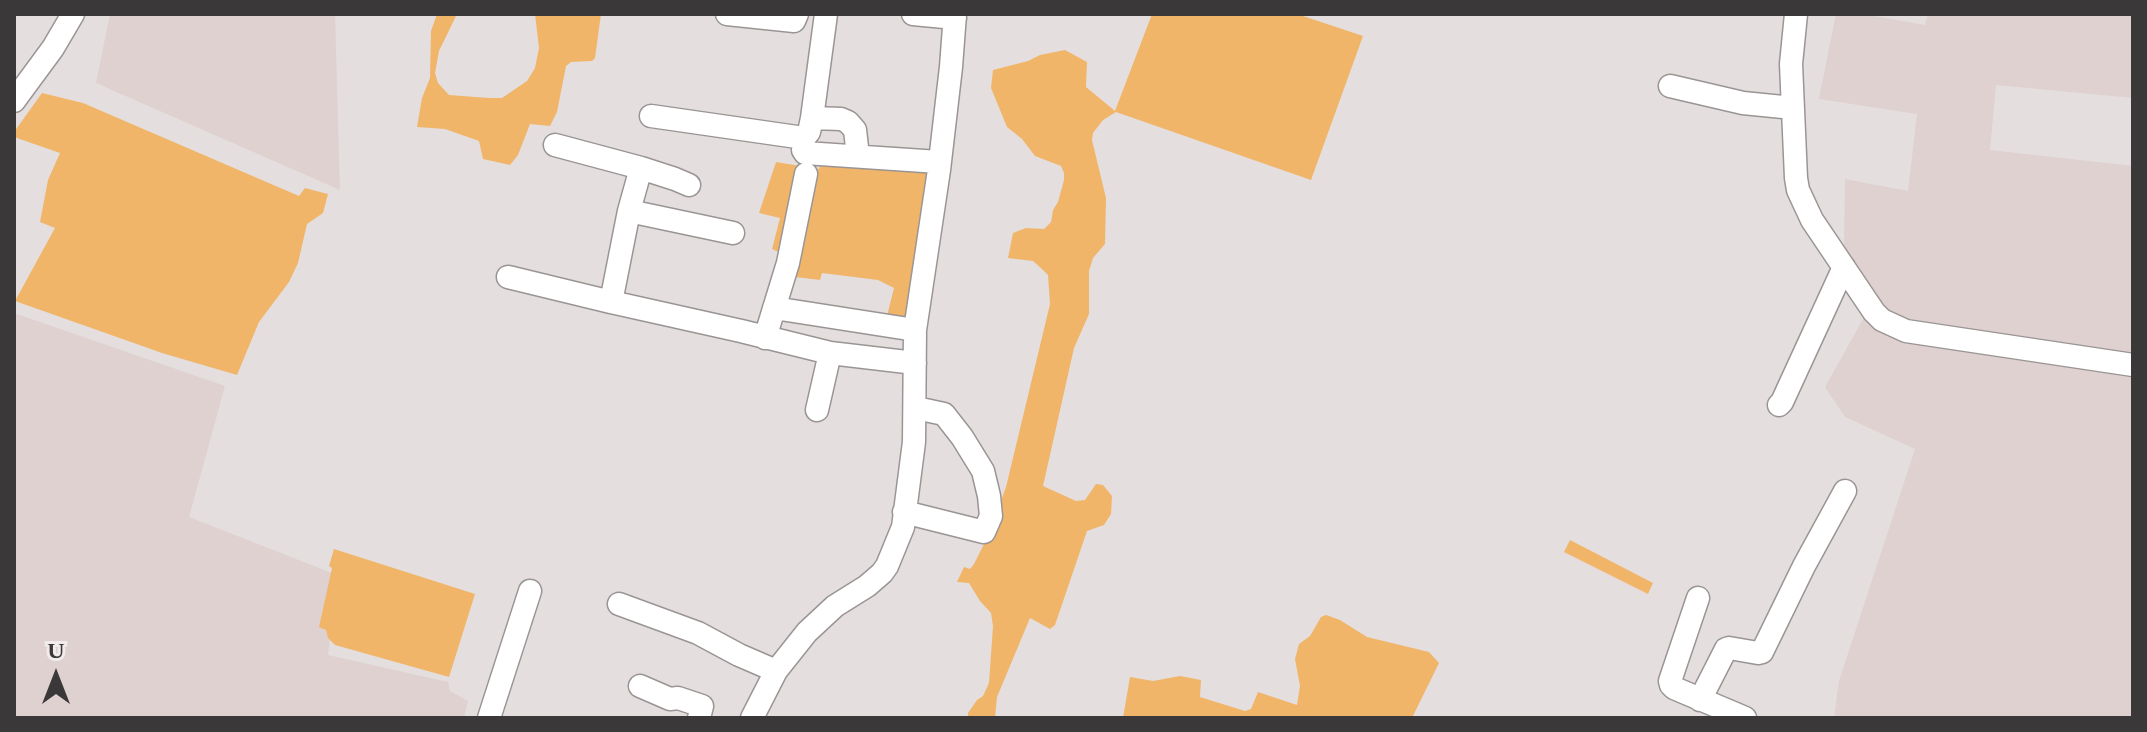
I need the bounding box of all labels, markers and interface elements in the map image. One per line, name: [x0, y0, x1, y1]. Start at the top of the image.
text: U: [47, 635, 65, 668]
north arrow: [16, 636, 96, 716]

